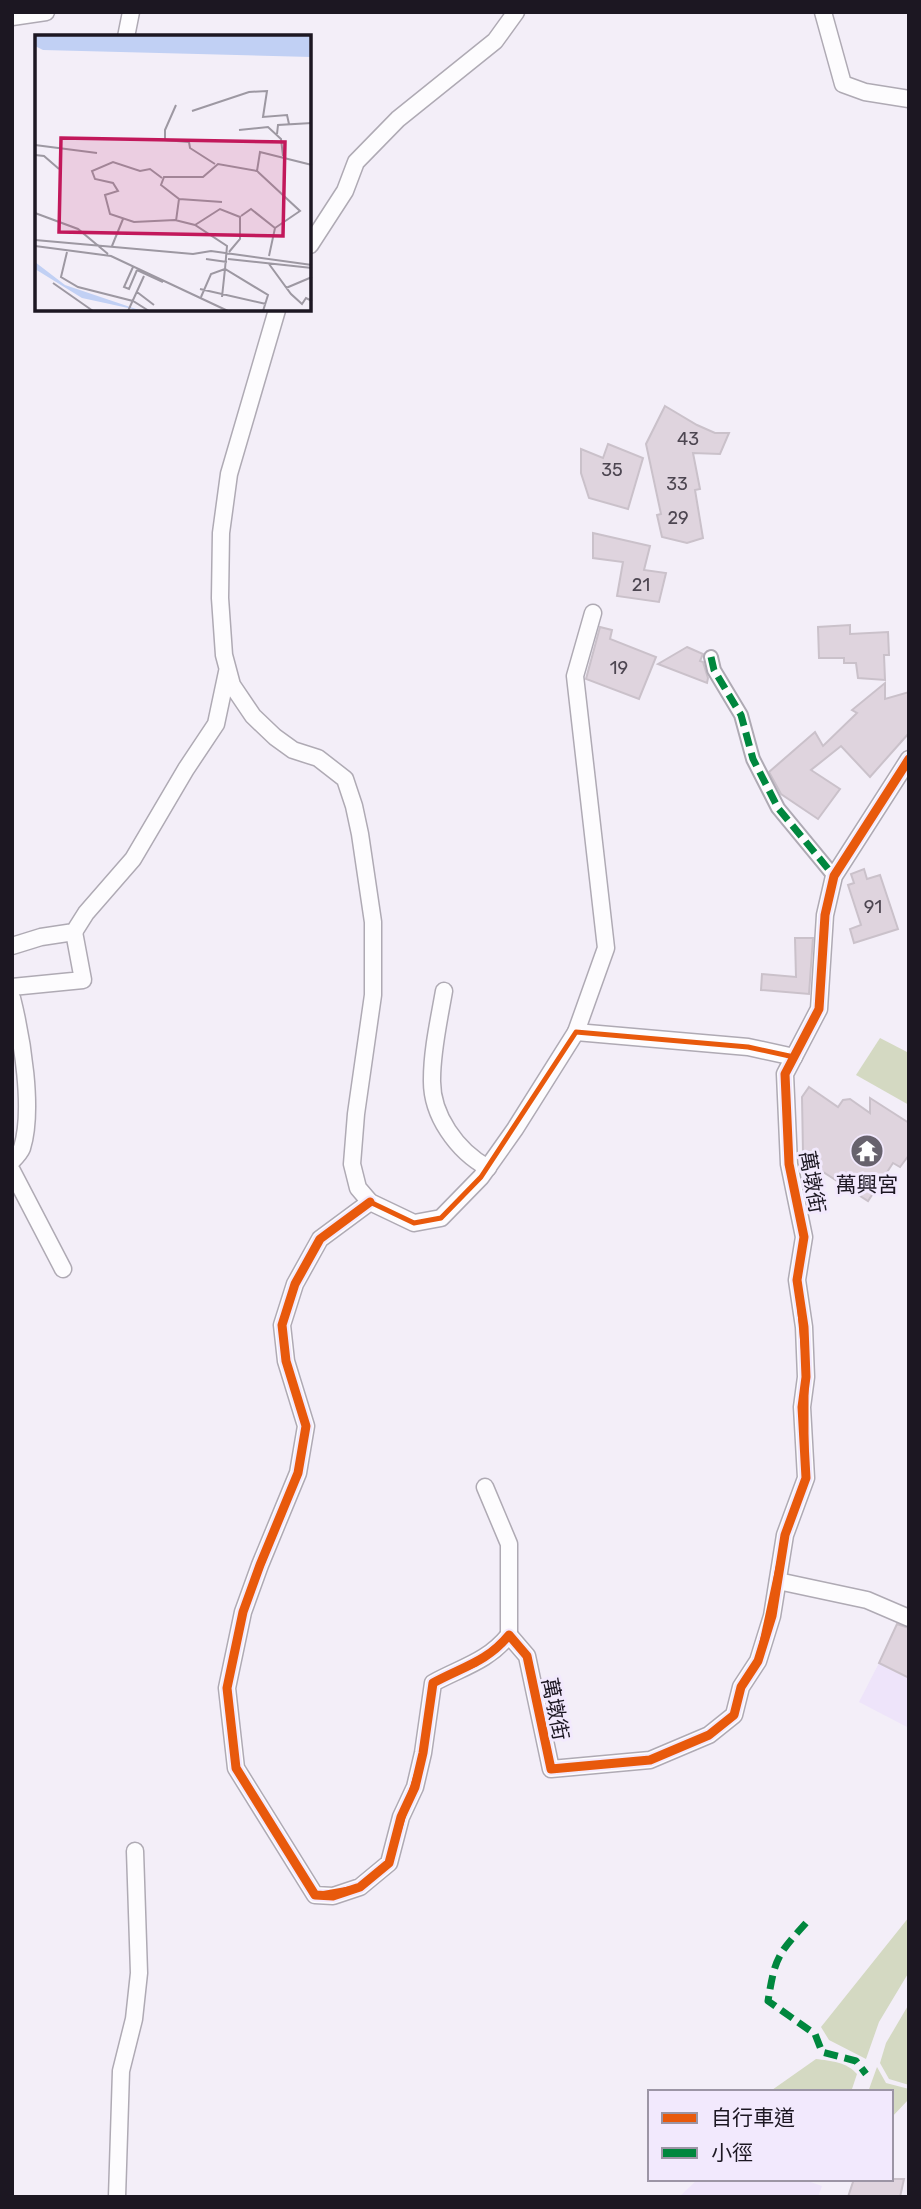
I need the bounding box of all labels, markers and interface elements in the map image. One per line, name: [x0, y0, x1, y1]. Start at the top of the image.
inset map: [35, 35, 312, 312]
house number: 43: [677, 428, 699, 450]
house number: 35: [601, 459, 623, 481]
house number: 33: [666, 473, 688, 495]
house number: 29: [667, 507, 689, 529]
house number: 21: [632, 574, 650, 596]
house number: 19: [610, 657, 628, 679]
house number: 91: [864, 896, 882, 918]
temple icon: 萬興宮: [848, 1132, 886, 1170]
street label: 萬墩街: [795, 1149, 830, 1215]
place label: 萬興宮: [836, 1172, 899, 1197]
street label: 萬墩街: [537, 1676, 574, 1742]
legend: [648, 2090, 893, 2181]
text: 自行車道: [711, 2105, 795, 2130]
text: 小徑: [711, 2140, 753, 2165]

